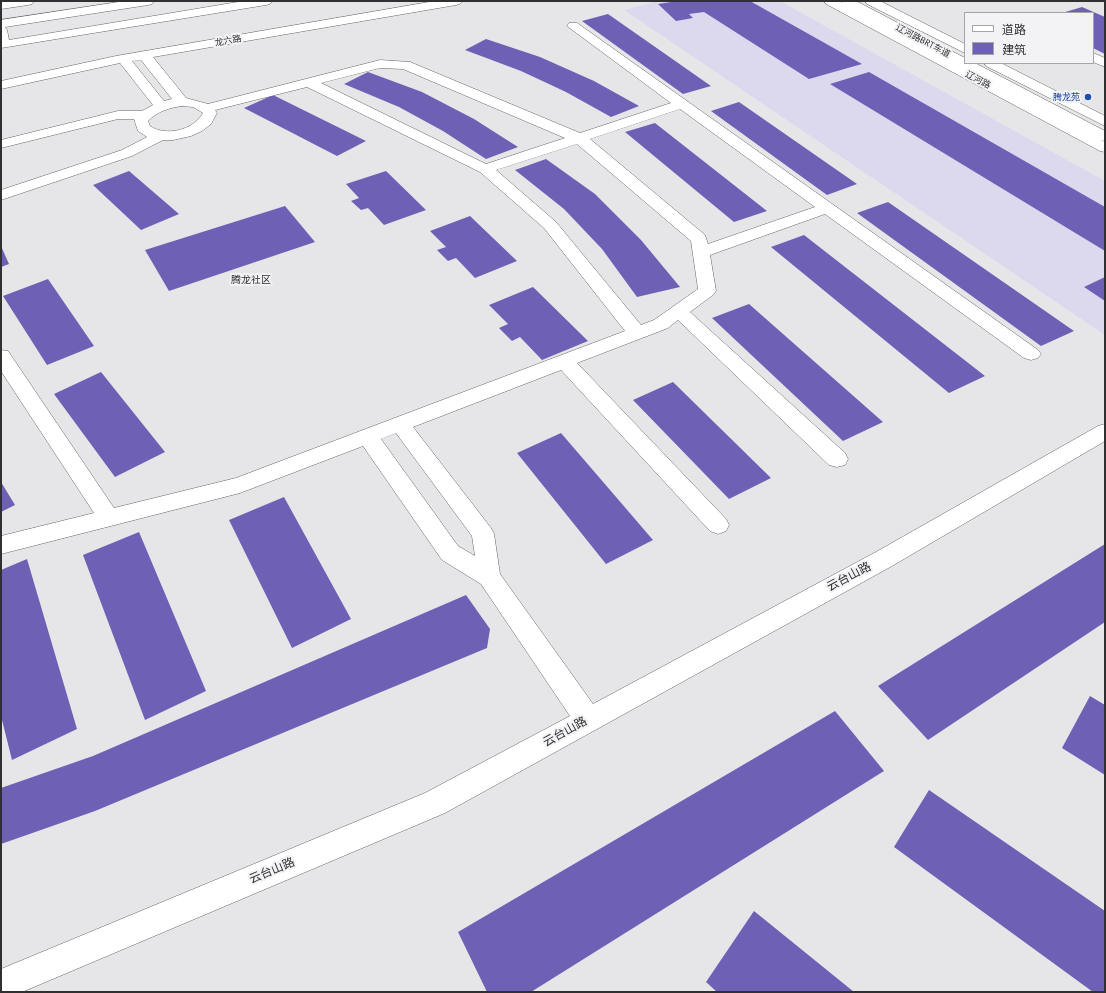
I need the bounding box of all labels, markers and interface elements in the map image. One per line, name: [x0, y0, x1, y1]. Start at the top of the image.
legend: [964, 12, 1094, 64]
street label: 辽河路BRT车道: [894, 22, 952, 60]
text: 道路: [1002, 22, 1026, 37]
street label: 龙六路: [214, 33, 242, 49]
text: 建筑: [1002, 42, 1026, 57]
street label: 辽河路: [964, 69, 992, 91]
place label: 腾龙苑: [1053, 92, 1080, 102]
marker: 腾龙苑: [1083, 92, 1093, 102]
district label: 腾龙社区: [231, 274, 271, 286]
street label: 云台山路: [824, 559, 874, 595]
street label: 云台山路: [541, 714, 589, 750]
street label: 云台山路: [247, 855, 297, 887]

